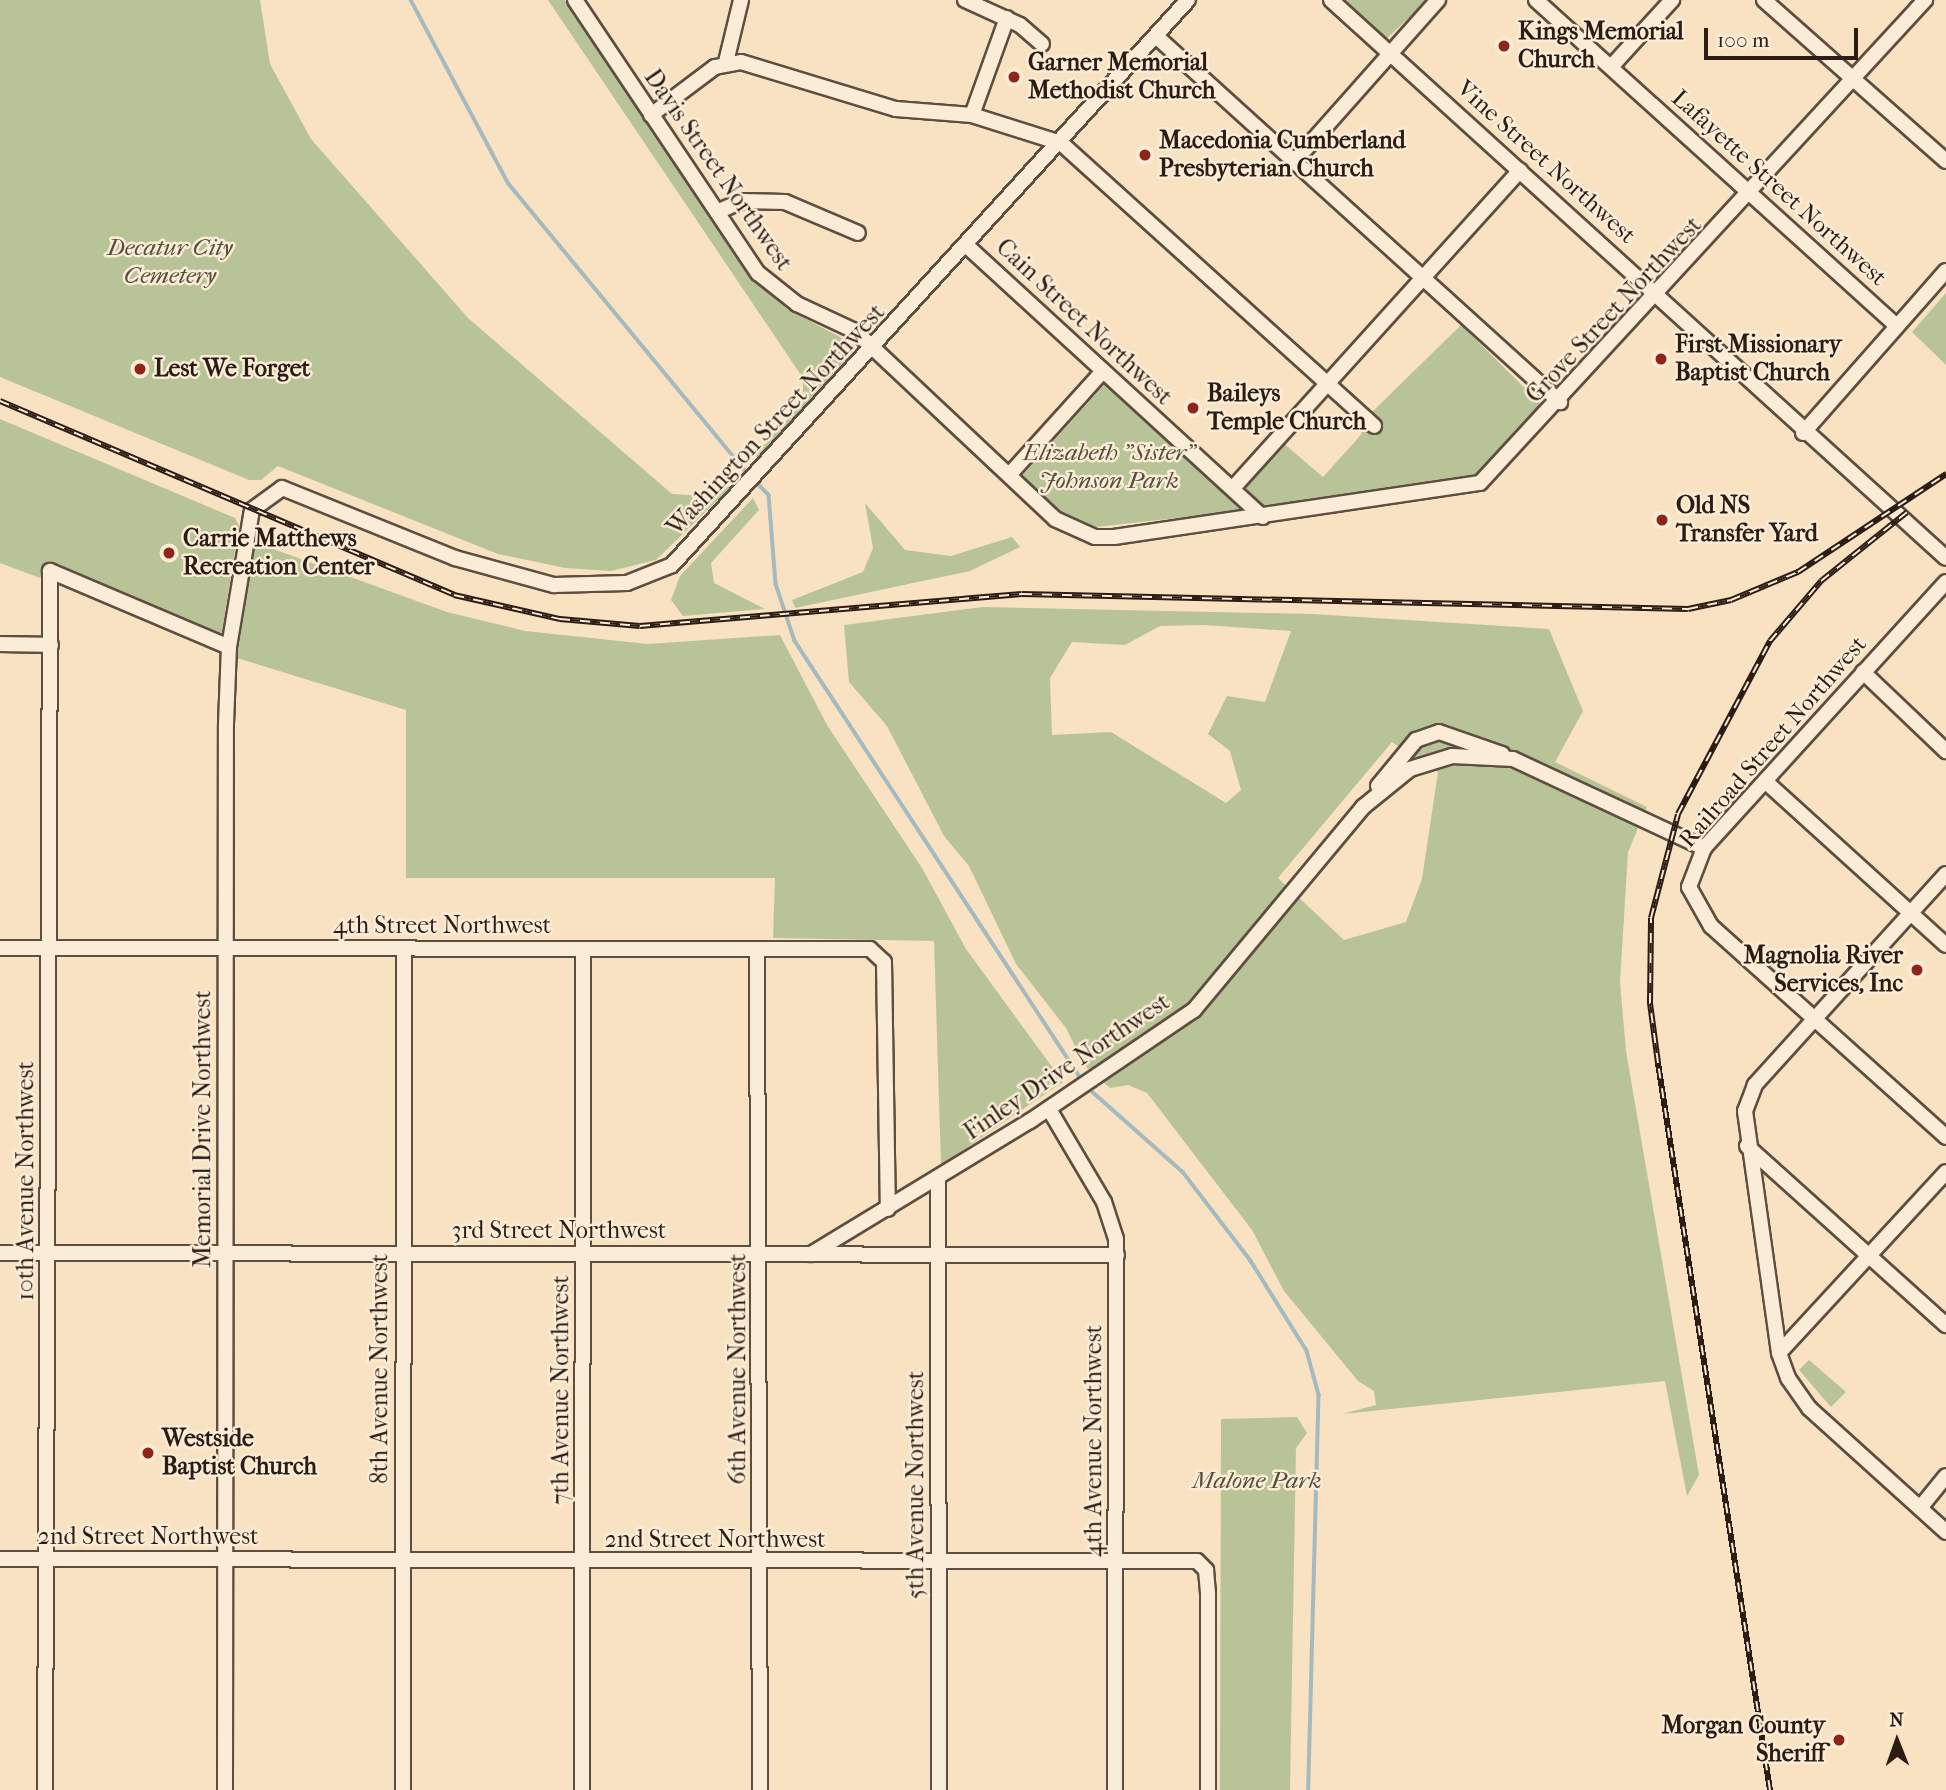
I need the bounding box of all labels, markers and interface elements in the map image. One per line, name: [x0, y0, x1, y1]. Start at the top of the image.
scale bar: [1708, 14, 1862, 58]
place label: Kings Memorial Church: [1518, 18, 1684, 74]
text: 100 m: [1717, 28, 1770, 52]
marker: Kings Memorial Church: [1496, 38, 1512, 54]
place label: Garner Memorial Methodist Church: [1028, 49, 1215, 105]
street label: Davis Street Northwest: [638, 64, 798, 276]
marker: Garner Memorial Methodist Church: [1006, 69, 1022, 85]
street label: Vine Street Northwest: [1451, 74, 1641, 250]
street label: Lafayette Street Northwest: [1666, 84, 1892, 292]
place label: Macedonia Cumberland Presbyterian Church: [1159, 127, 1406, 183]
marker: Macedonia Cumberland Presbyterian Church: [1137, 147, 1153, 163]
street label: Grove Street Northwest: [1520, 211, 1708, 409]
street label: Cain Street Northwest: [990, 233, 1178, 411]
park label: Decatur City Cemetery: [107, 234, 233, 290]
street label: Washington Street Northwest: [661, 298, 891, 542]
place label: First Missionary Baptist Church: [1675, 331, 1841, 387]
marker: First Missionary Baptist Church: [1653, 351, 1669, 367]
place label: Lest We Forget: [154, 355, 310, 383]
marker: Lest We Forget: [132, 361, 148, 377]
place label: Baileys Temple Church: [1207, 380, 1366, 436]
marker: Baileys Temple Church: [1185, 400, 1201, 416]
park label: Elizabeth "Sister" Johnson Park: [1023, 439, 1195, 495]
place label: Old NS Transfer Yard: [1676, 492, 1818, 548]
marker: Old NS Transfer Yard: [1654, 512, 1670, 528]
place label: Carrie Matthews Recreation Center: [183, 525, 375, 581]
marker: Carrie Matthews Recreation Center: [161, 545, 177, 561]
street label: Railroad Street Northwest: [1673, 630, 1873, 854]
street label: 4th Street Northwest: [333, 912, 551, 940]
place label: Magnolia River Services, Inc: [1744, 942, 1903, 998]
marker: Magnolia River Services, Inc: [1909, 962, 1925, 978]
street label: Finley Drive Northwest: [959, 987, 1175, 1147]
street label: Memorial Drive Northwest: [189, 990, 217, 1268]
street label: 10th Avenue Northwest: [12, 1061, 40, 1301]
street label: 3rd Street Northwest: [452, 1217, 666, 1245]
street label: 6th Avenue Northwest: [724, 1253, 752, 1485]
street label: 8th Avenue Northwest: [366, 1254, 394, 1484]
street label: 7th Avenue Northwest: [547, 1275, 575, 1505]
street label: 4th Avenue Northwest: [1080, 1325, 1108, 1557]
street label: 5th Avenue Northwest: [902, 1371, 930, 1599]
place label: Westside Baptist Church: [162, 1425, 317, 1481]
marker: Westside Baptist Church: [140, 1445, 156, 1461]
park label: Malone Park: [1192, 1467, 1322, 1495]
street label: 2nd Street Northwest: [37, 1523, 259, 1551]
street label: 2nd Street Northwest: [604, 1526, 826, 1554]
north arrow: [1862, 1706, 1932, 1776]
text: N: [1889, 1709, 1904, 1731]
place label: Morgan County Sheriff: [1661, 1712, 1825, 1768]
marker: Morgan County Sheriff: [1831, 1732, 1847, 1748]

